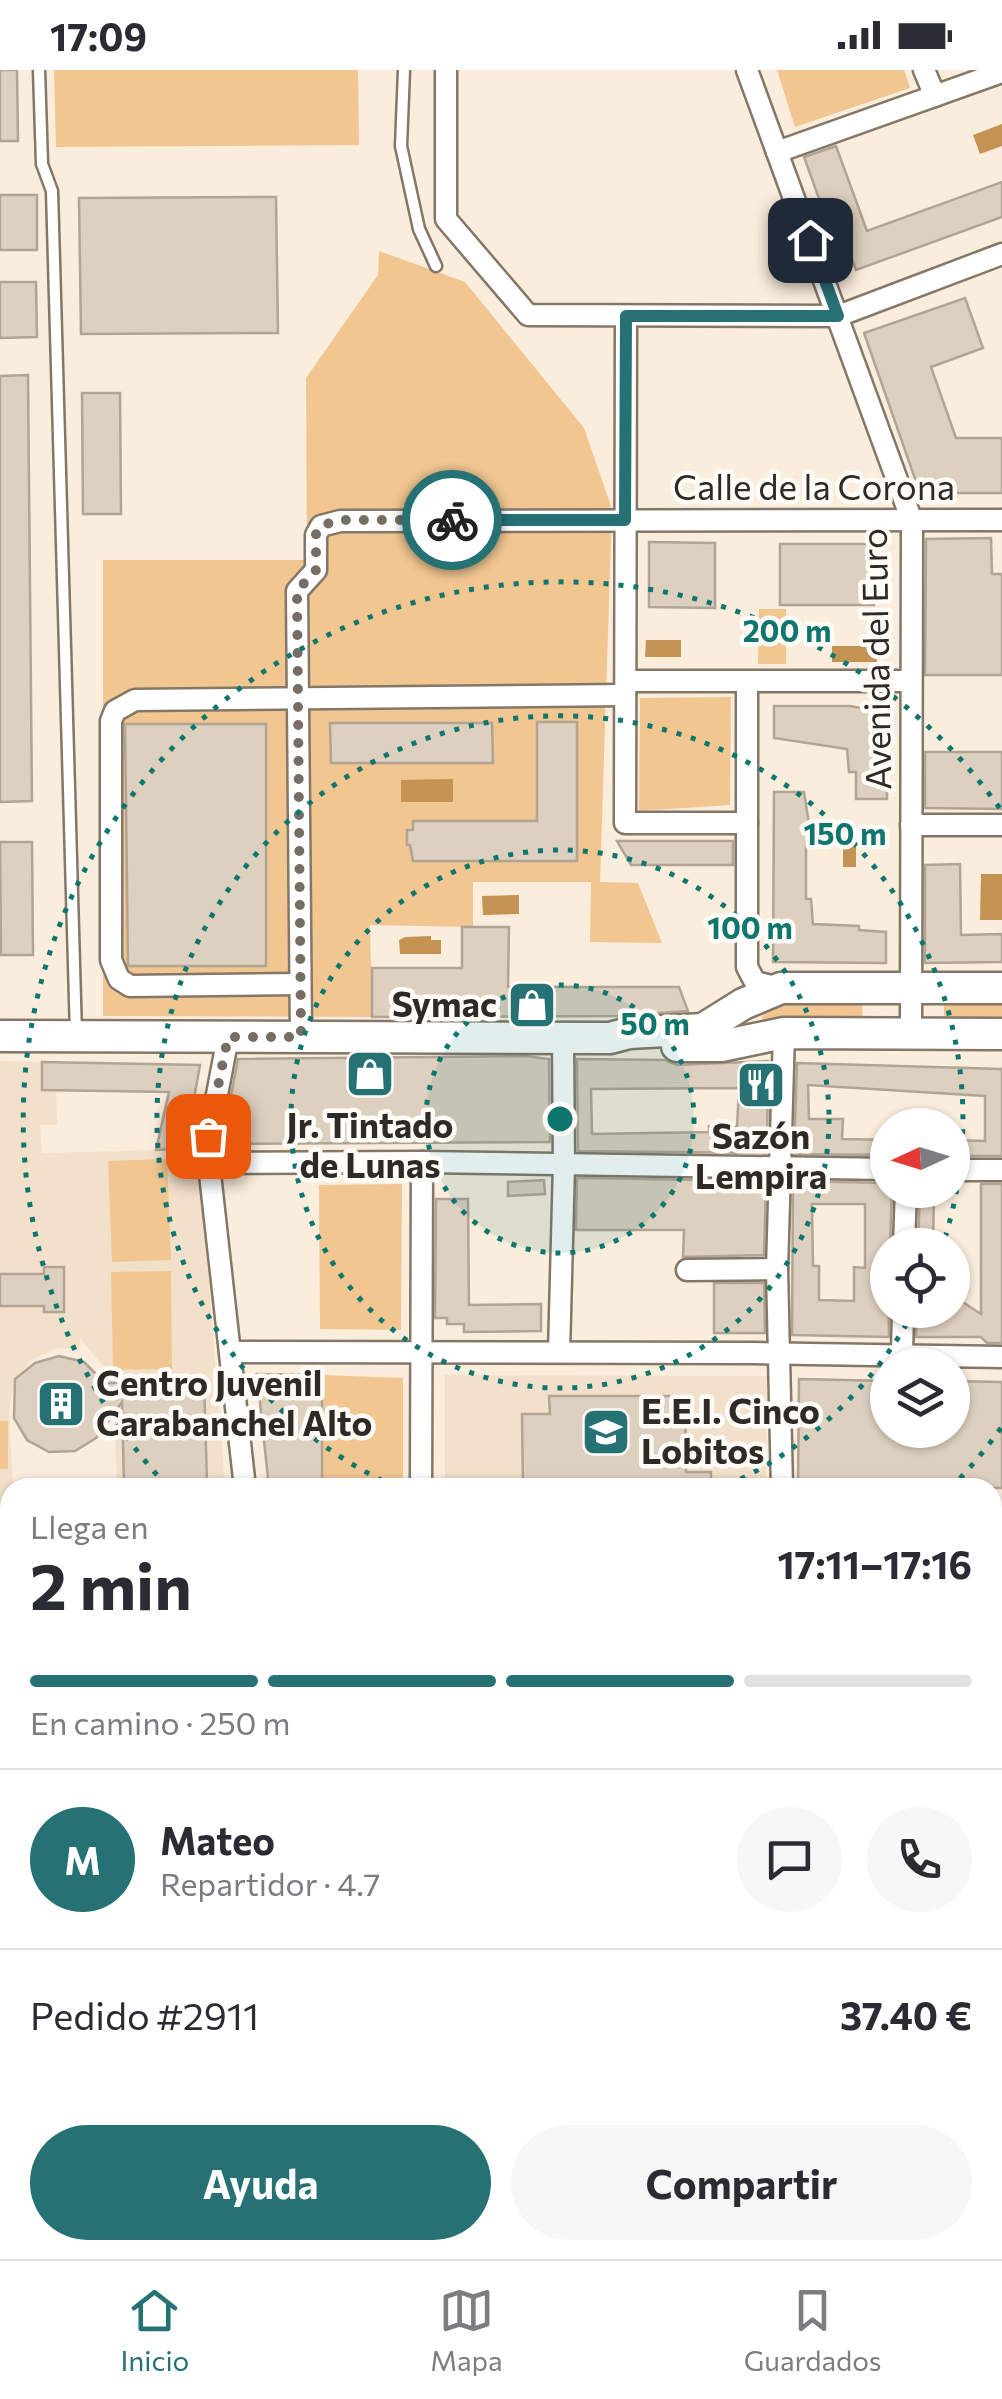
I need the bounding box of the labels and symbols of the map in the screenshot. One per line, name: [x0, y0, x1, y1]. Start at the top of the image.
pin: [768, 198, 853, 283]
street label: Calle de la Corona: [673, 464, 955, 507]
courier: [402, 470, 502, 570]
street label: Avenida del Euro: [851, 528, 898, 790]
text: 200 m: [743, 611, 831, 648]
text: 150 m: [804, 814, 886, 851]
text: 100 m: [707, 908, 793, 945]
shop icon: Symac: [506, 979, 558, 1031]
place label: Symac: [392, 981, 497, 1024]
text: 50 m: [620, 1004, 690, 1041]
shop icon: Jr. Tintado de Lunas: [344, 1048, 396, 1100]
restaurant icon: Sazón Lempira: [735, 1059, 787, 1111]
pin: [166, 1094, 251, 1179]
centre of rings: [542, 1101, 578, 1137]
place label: Jr. Tintado de Lunas: [286, 1102, 454, 1185]
north arrow: [870, 1108, 970, 1208]
place label: Sazón Lempira: [695, 1113, 827, 1196]
place label: Centro Juvenil Carabanchel Alto: [96, 1360, 372, 1443]
building icon: Centro Juvenil Carabanchel Alto: [35, 1378, 87, 1430]
place label: E.E.I. Cinco Lobitos: [641, 1388, 820, 1471]
school or university icon: E.E.I. Cinco Lobitos: [580, 1406, 632, 1458]

